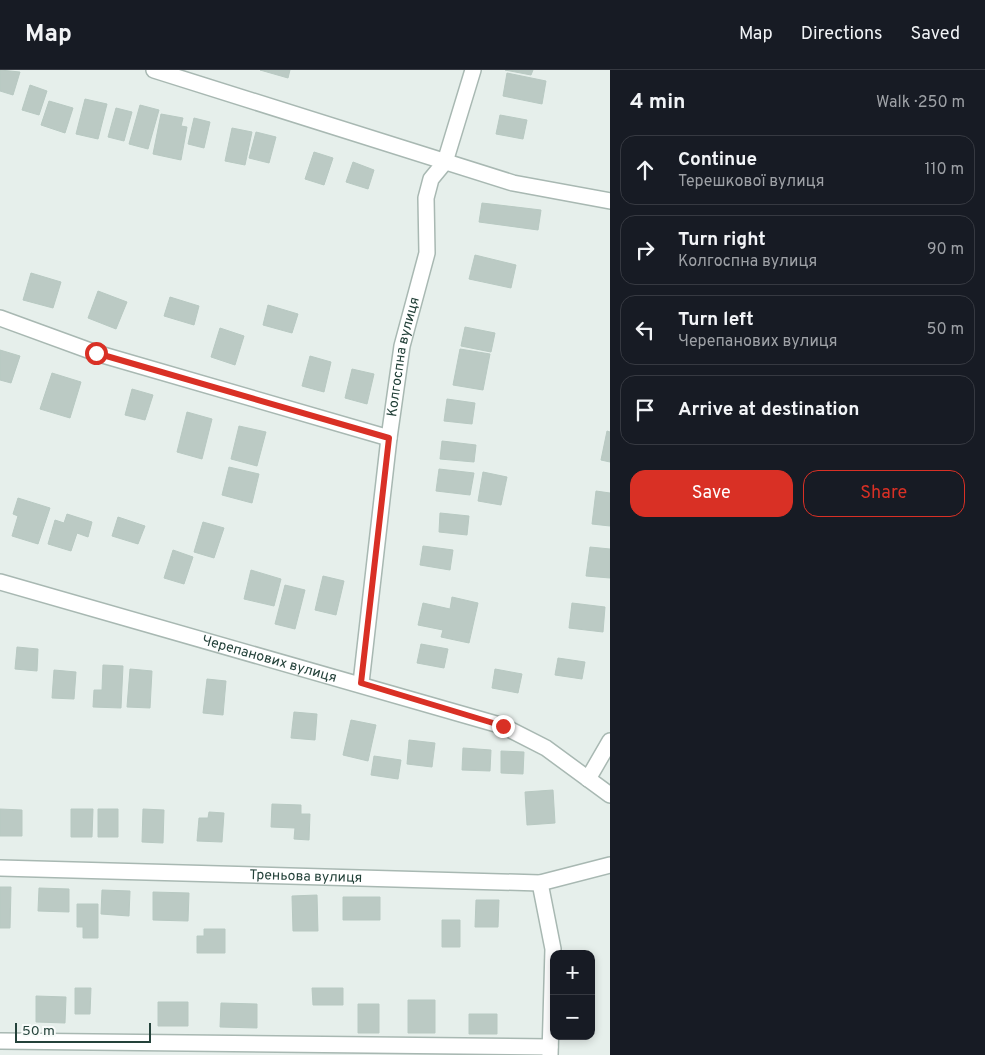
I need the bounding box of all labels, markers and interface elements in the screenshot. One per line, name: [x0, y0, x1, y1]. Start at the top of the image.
text: Map: [25, 20, 72, 50]
text: Map: [739, 23, 773, 46]
text: Directions: [801, 23, 883, 46]
text: Saved: [911, 23, 960, 46]
text: 4 min: [630, 89, 686, 116]
text: Walk · 250 m: [876, 93, 965, 113]
text: Continue: [678, 148, 757, 172]
icon: ahead: [631, 156, 659, 184]
text: 110 m: [924, 160, 964, 180]
text: Терешкової вулиця: [678, 172, 824, 192]
text: Turn right: [678, 228, 766, 252]
icon: right: [631, 236, 659, 264]
text: 90 m: [927, 240, 964, 260]
text: Колгоспна вулиця: [678, 252, 817, 272]
street label: Колгоспна вулиця: [384, 295, 423, 418]
text: Turn left: [678, 308, 754, 332]
icon: left: [631, 316, 659, 344]
text: 50 m: [927, 320, 964, 340]
text: Черепанових вулиця: [678, 332, 838, 352]
route start: [85, 342, 108, 365]
icon: arrive: [631, 396, 659, 424]
text: Arrive at destination: [678, 398, 859, 422]
button: Save: [630, 470, 793, 517]
button: Share: [803, 470, 965, 517]
street label: Черепанових вулиця: [200, 632, 339, 686]
route end: [492, 715, 515, 738]
street label: Треньова вулиця: [249, 866, 363, 887]
map controls: [550, 950, 595, 1040]
button: +: [550, 950, 595, 995]
button: −: [550, 995, 595, 1040]
scale bar: [15, 1020, 151, 1043]
text: 50 m: [22, 1023, 55, 1040]

